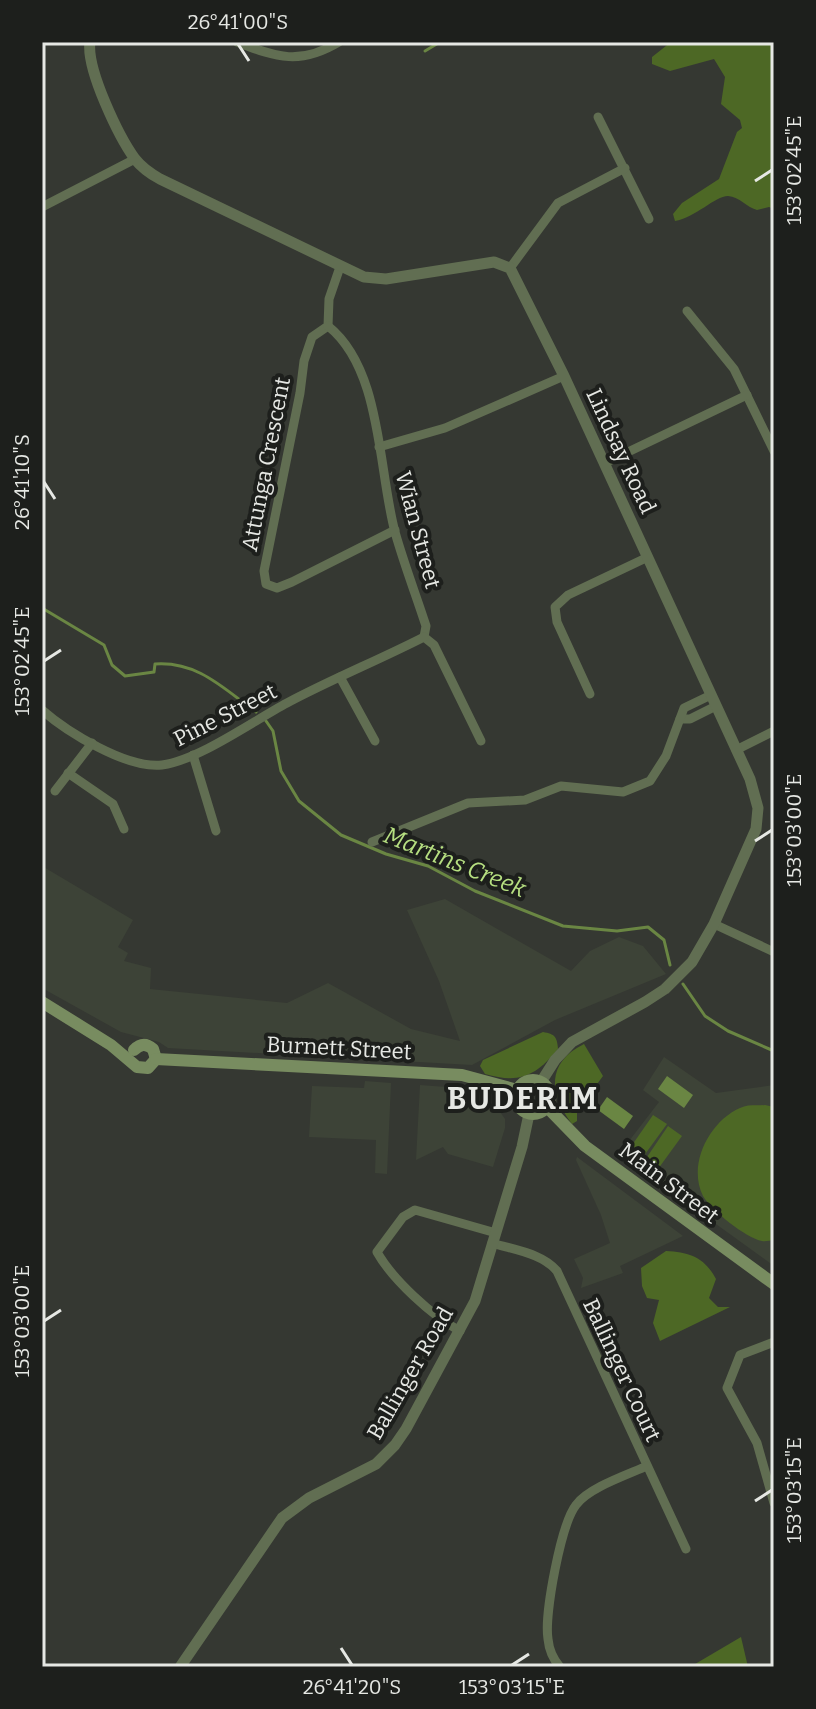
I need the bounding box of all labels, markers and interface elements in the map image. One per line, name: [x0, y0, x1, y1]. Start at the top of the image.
text: 26°41'00"S: [188, 10, 288, 34]
text: 153°02'45"E: [782, 115, 806, 225]
street label: Attunga Crescent: [236, 375, 296, 553]
street label: Lindsay Road: [580, 384, 662, 518]
text: 26°41'10"S: [10, 434, 34, 530]
street label: Wian Street: [389, 468, 447, 592]
text: 153°02'45"E: [10, 606, 34, 716]
street label: Pine Street: [169, 678, 281, 752]
text: 153°03'00"E: [782, 774, 806, 886]
water label: Martins Creek: [380, 821, 531, 904]
street label: Burnett Street: [266, 1031, 412, 1065]
district label: BUDERIM: [447, 1081, 599, 1117]
street label: Main Street: [614, 1137, 724, 1229]
text: 153°03'00"E: [10, 1265, 34, 1377]
street label: Ballinger Court: [577, 1294, 667, 1446]
street label: Ballinger Road: [361, 1302, 459, 1444]
text: 153°03'15"E: [782, 1437, 806, 1543]
text: 26°41'20"S: [303, 1675, 401, 1699]
text: 153°03'15"E: [459, 1675, 565, 1699]

